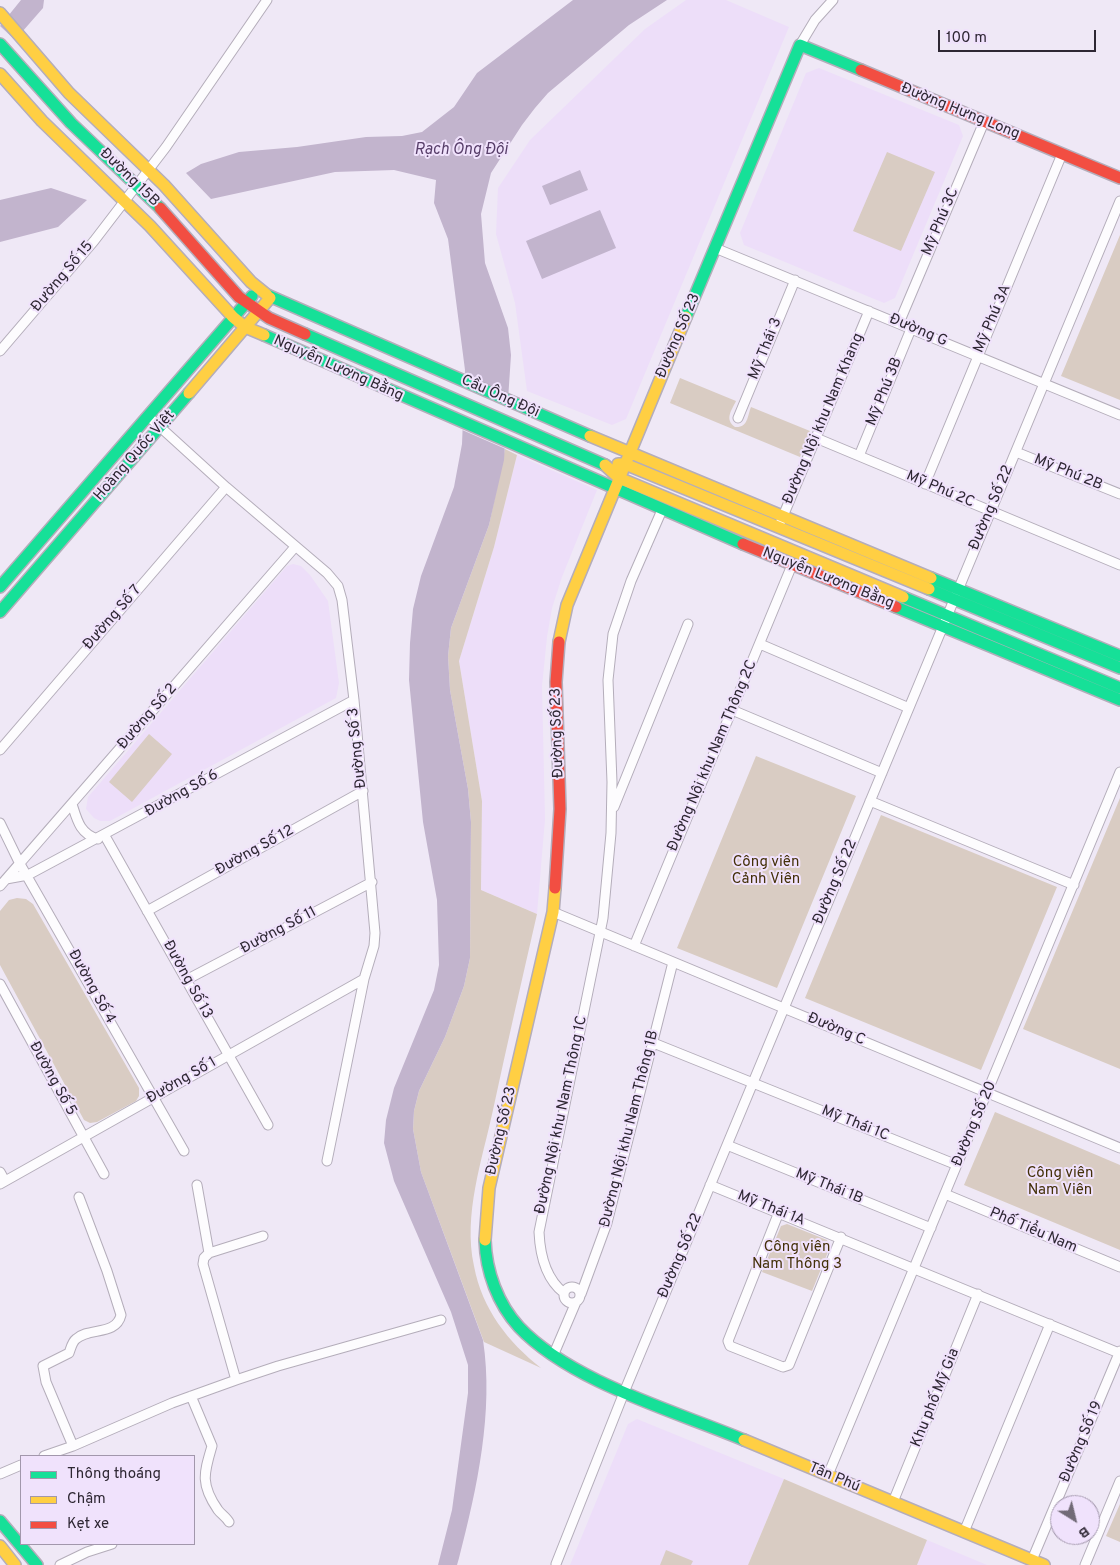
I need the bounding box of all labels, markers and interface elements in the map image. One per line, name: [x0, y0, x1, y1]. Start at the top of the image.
scale bar: [940, 20, 1098, 52]
text: 100 m: [946, 29, 987, 48]
street label: Đường Hưng Long: [898, 80, 1022, 144]
water label: Rạch Ông Đội: [414, 141, 508, 161]
street label: Đường 15B: [95, 145, 163, 211]
street label: Mỹ Phú 3C: [919, 185, 963, 259]
street label: Đường Số 15: [28, 238, 98, 316]
street label: Mỹ Phú 3A: [971, 282, 1015, 356]
street label: Đường Số 23: [653, 291, 705, 381]
street label: Đường G: [886, 311, 950, 351]
street label: Mỹ Thái 3: [745, 316, 787, 382]
street label: Đường Nội khu Nam Khang: [780, 331, 868, 507]
street label: Nguyễn Lương Bằng: [270, 332, 406, 406]
street label: Mỹ Phú 3B: [863, 355, 907, 429]
street label: Cầu Ông Đội: [458, 372, 542, 422]
street label: Hoàng Quốc Việt: [91, 407, 179, 505]
street label: Mỹ Phú 2B: [1031, 451, 1105, 495]
street label: Đường Số 22: [966, 463, 1018, 553]
street label: Mỹ Phú 2C: [903, 468, 977, 512]
street label: Nguyễn Lương Bằng: [760, 544, 896, 614]
street label: Đường Số 7: [80, 582, 146, 654]
street label: Đường Nội khu Nam Thông 2C: [664, 658, 762, 854]
street label: Đường Số 2: [115, 680, 181, 754]
street label: Đường Số 23: [547, 688, 569, 778]
street label: Đường Số 3: [345, 707, 371, 789]
street label: Đường Số 6: [142, 766, 222, 822]
street label: Đường Số 12: [213, 822, 297, 880]
street label: Đường Số 22: [810, 837, 862, 927]
park label: Công viên Cảnh Viên: [732, 854, 800, 889]
street label: Đường Số 11: [238, 903, 320, 959]
street label: Đường Số 13: [158, 938, 216, 1022]
street label: Đường Số 4: [63, 947, 119, 1027]
street label: Đường C: [804, 1010, 868, 1050]
street label: Đường Nội khu Nam Thông 1C: [532, 1014, 592, 1216]
street label: Đường Nội khu Nam Thông 1B: [597, 1029, 663, 1229]
street label: Đường Số 5: [24, 1039, 80, 1119]
street label: Đường Số 1: [144, 1054, 220, 1108]
street label: Đường Số 20: [949, 1079, 1001, 1169]
street label: Đường Số 23: [483, 1085, 521, 1177]
street label: Mỹ Thái 1C: [819, 1102, 891, 1146]
street label: Mỹ Thái 1B: [793, 1165, 865, 1209]
park label: Công viên Nam Viên: [1027, 1165, 1093, 1200]
street label: Mỹ Thái 1A: [735, 1187, 807, 1231]
street label: Phố Tiểu Nam: [986, 1204, 1080, 1258]
street label: Đường Số 22: [655, 1211, 707, 1301]
park label: Công viên Nam Thông 3: [752, 1239, 842, 1274]
street label: Khu phố Mỹ Gia: [908, 1346, 964, 1450]
street label: Đường Số 19: [1057, 1399, 1107, 1485]
legend: [20, 1455, 195, 1545]
street label: Tân Phú: [806, 1459, 862, 1497]
text: Thông thoáng: [67, 1465, 161, 1484]
text: Chậm: [67, 1490, 106, 1509]
north arrow: [1050, 1495, 1100, 1545]
text: Kẹt xe: [67, 1515, 109, 1534]
text: B: [1075, 1522, 1092, 1541]

